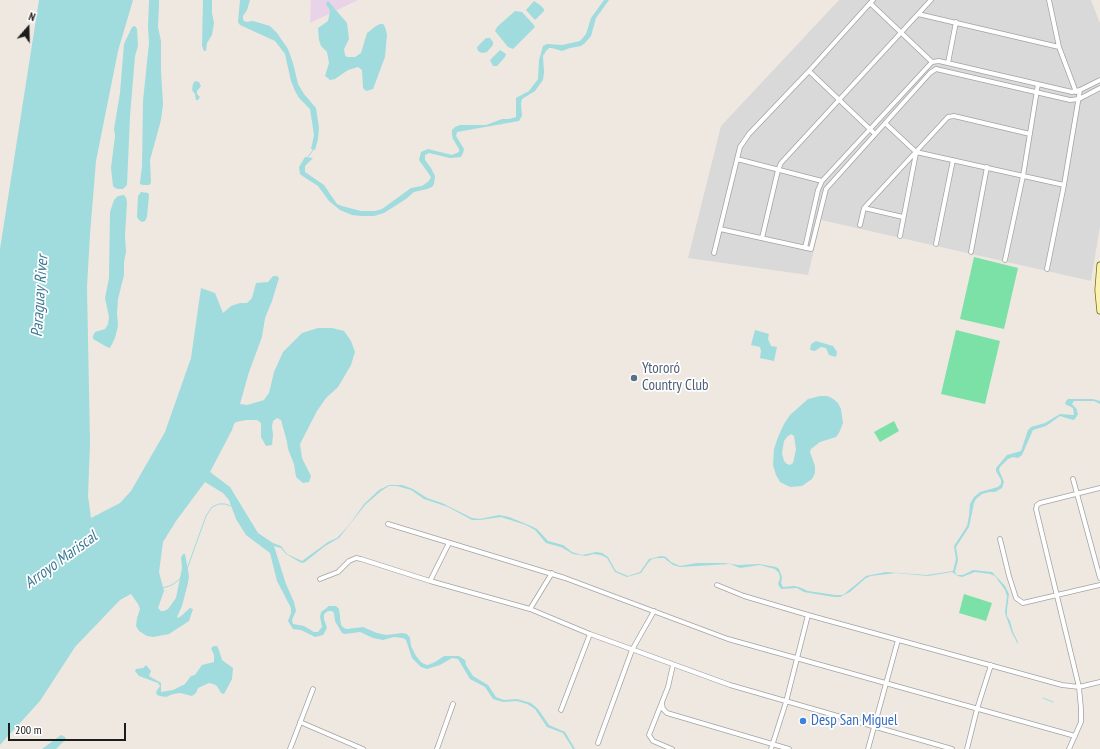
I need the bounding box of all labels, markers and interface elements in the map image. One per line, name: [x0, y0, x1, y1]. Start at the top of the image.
north arrow: [8, 8, 48, 48]
text: N: [27, 9, 37, 24]
water label: Paraguay River: [28, 254, 52, 338]
place label: Ytororó Country Club: [642, 360, 708, 395]
marker: Ytororó Country Club: [629, 373, 639, 383]
water label: Arroyo Mariscal: [21, 527, 101, 593]
place label: Desp San Miguel: [811, 712, 898, 730]
scale bar: [10, 715, 128, 741]
marker: Desp San Miguel: [798, 716, 808, 726]
text: 200 m: [15, 722, 42, 737]

